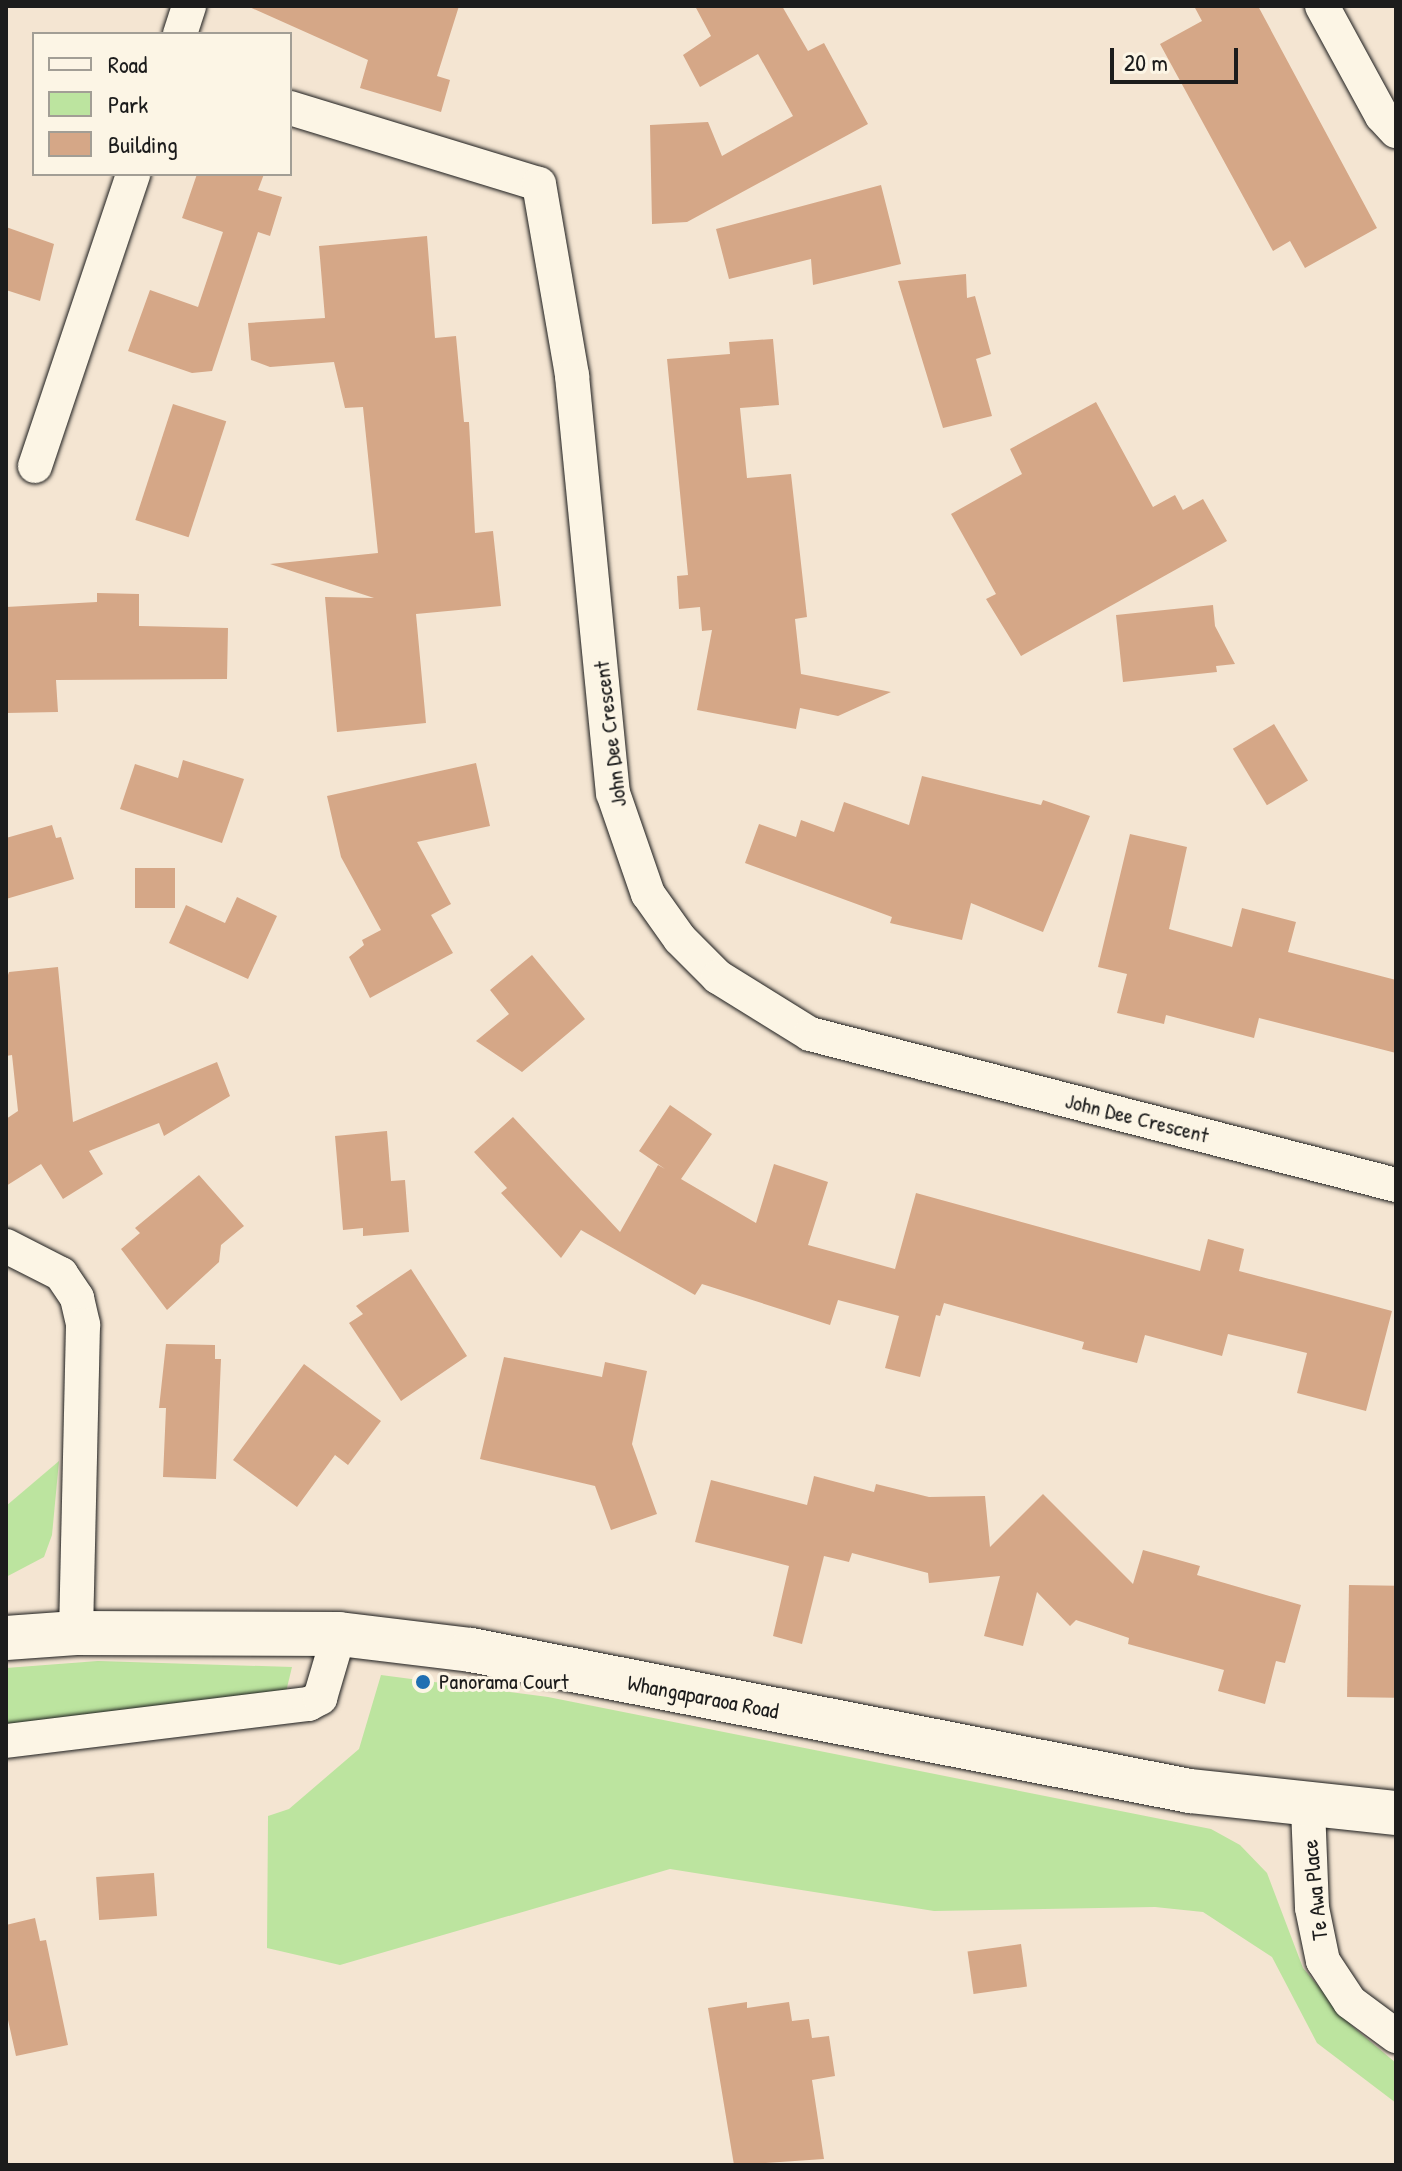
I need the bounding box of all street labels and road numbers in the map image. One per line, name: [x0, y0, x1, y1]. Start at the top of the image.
street label: John Dee Crescent: [588, 660, 632, 808]
street label: John Dee Crescent: [1063, 1087, 1211, 1149]
street label: Whangaparaoa Road: [625, 1669, 781, 1725]
street label: Te Awa Place: [1297, 1838, 1333, 1942]

